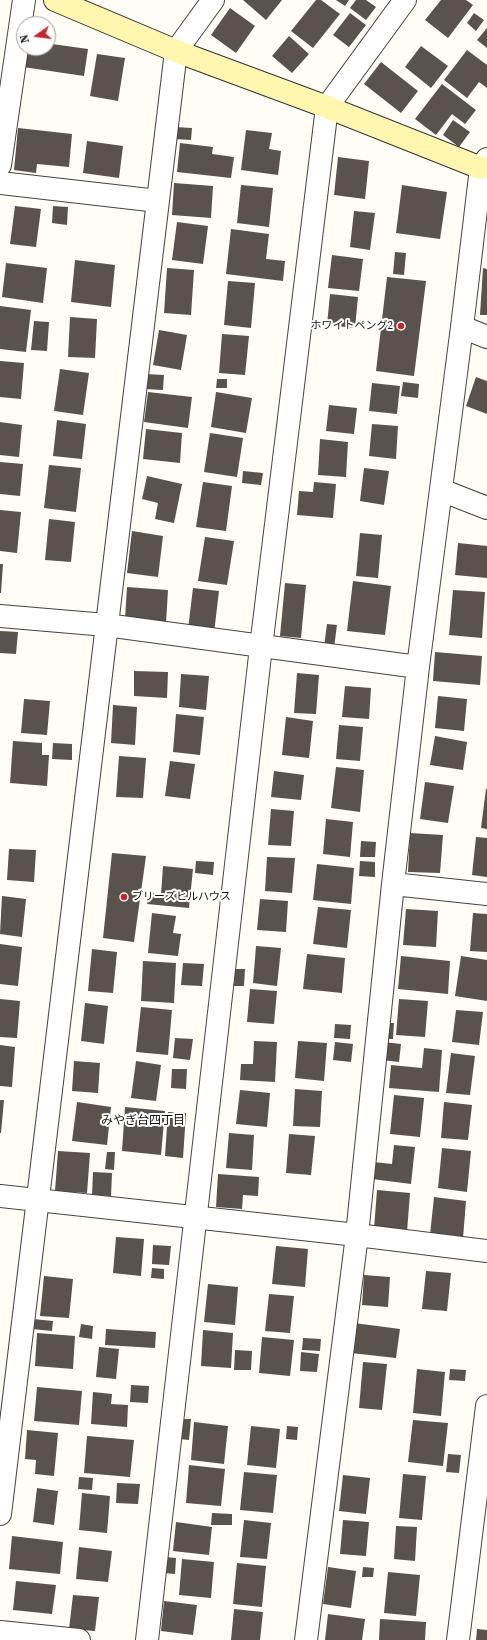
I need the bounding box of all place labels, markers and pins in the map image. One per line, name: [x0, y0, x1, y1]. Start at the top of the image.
place label: ホワイトペング2: [311, 319, 393, 333]
marker: ホワイトペング2: [396, 321, 406, 331]
place label: ブリーズヒルハウス: [132, 890, 231, 904]
marker: ブリーズヒルハウス: [119, 892, 129, 902]

